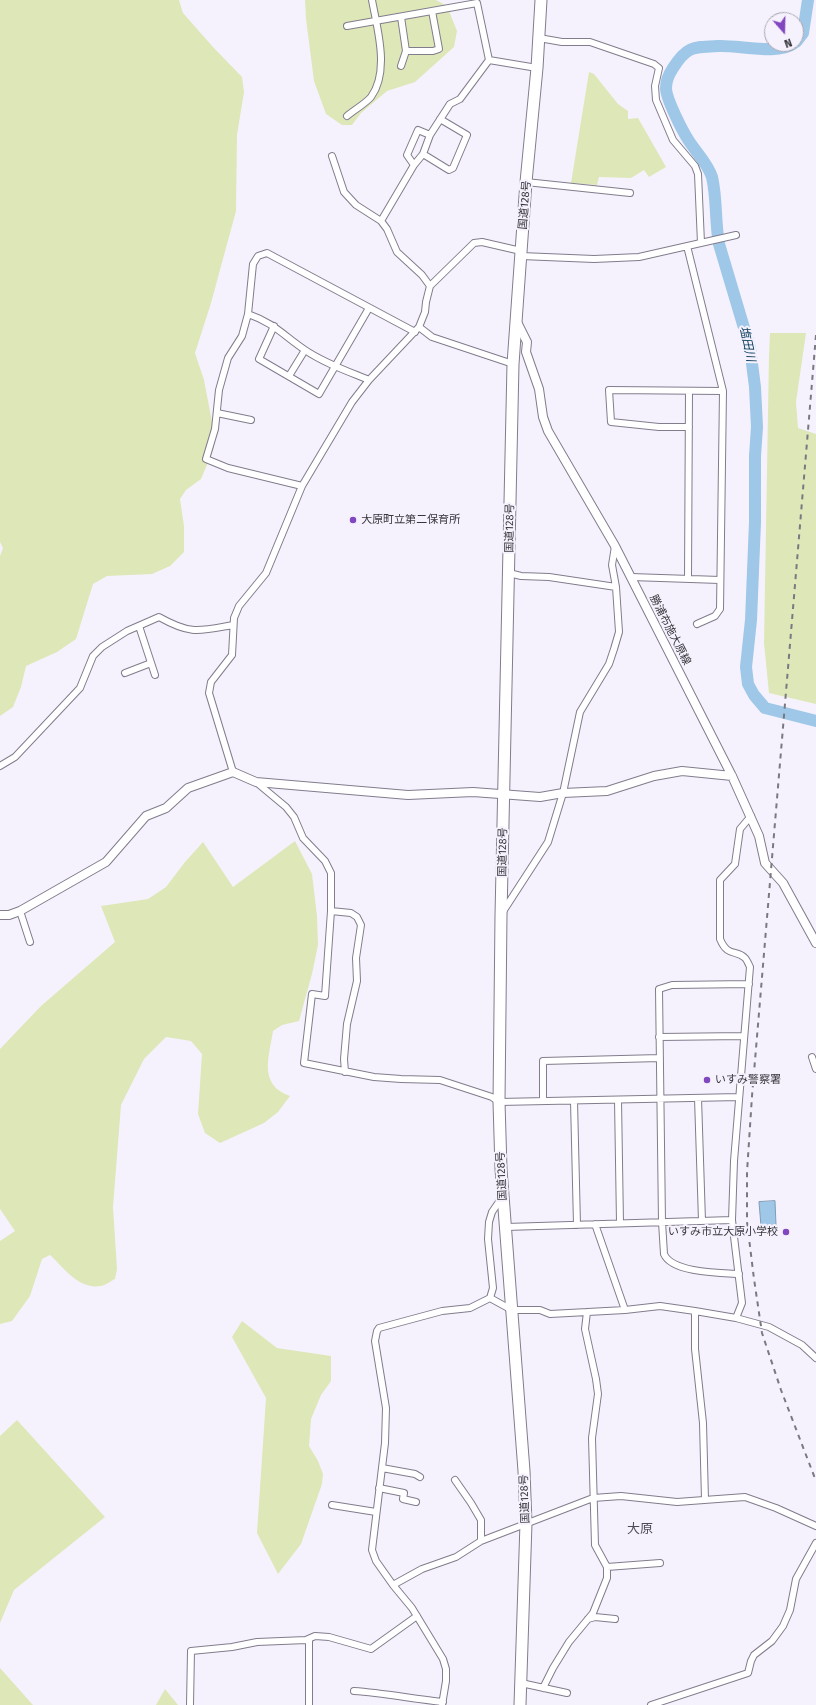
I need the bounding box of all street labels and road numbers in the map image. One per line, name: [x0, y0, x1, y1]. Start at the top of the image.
street label: 国道128号: [516, 180, 534, 230]
street label: 国道128号: [503, 503, 517, 553]
street label: 勝浦布施大原線: [647, 593, 693, 667]
street label: 国道128号: [496, 827, 510, 877]
street label: 国道128号: [494, 1151, 510, 1201]
street label: 国道128号: [518, 1474, 532, 1524]

